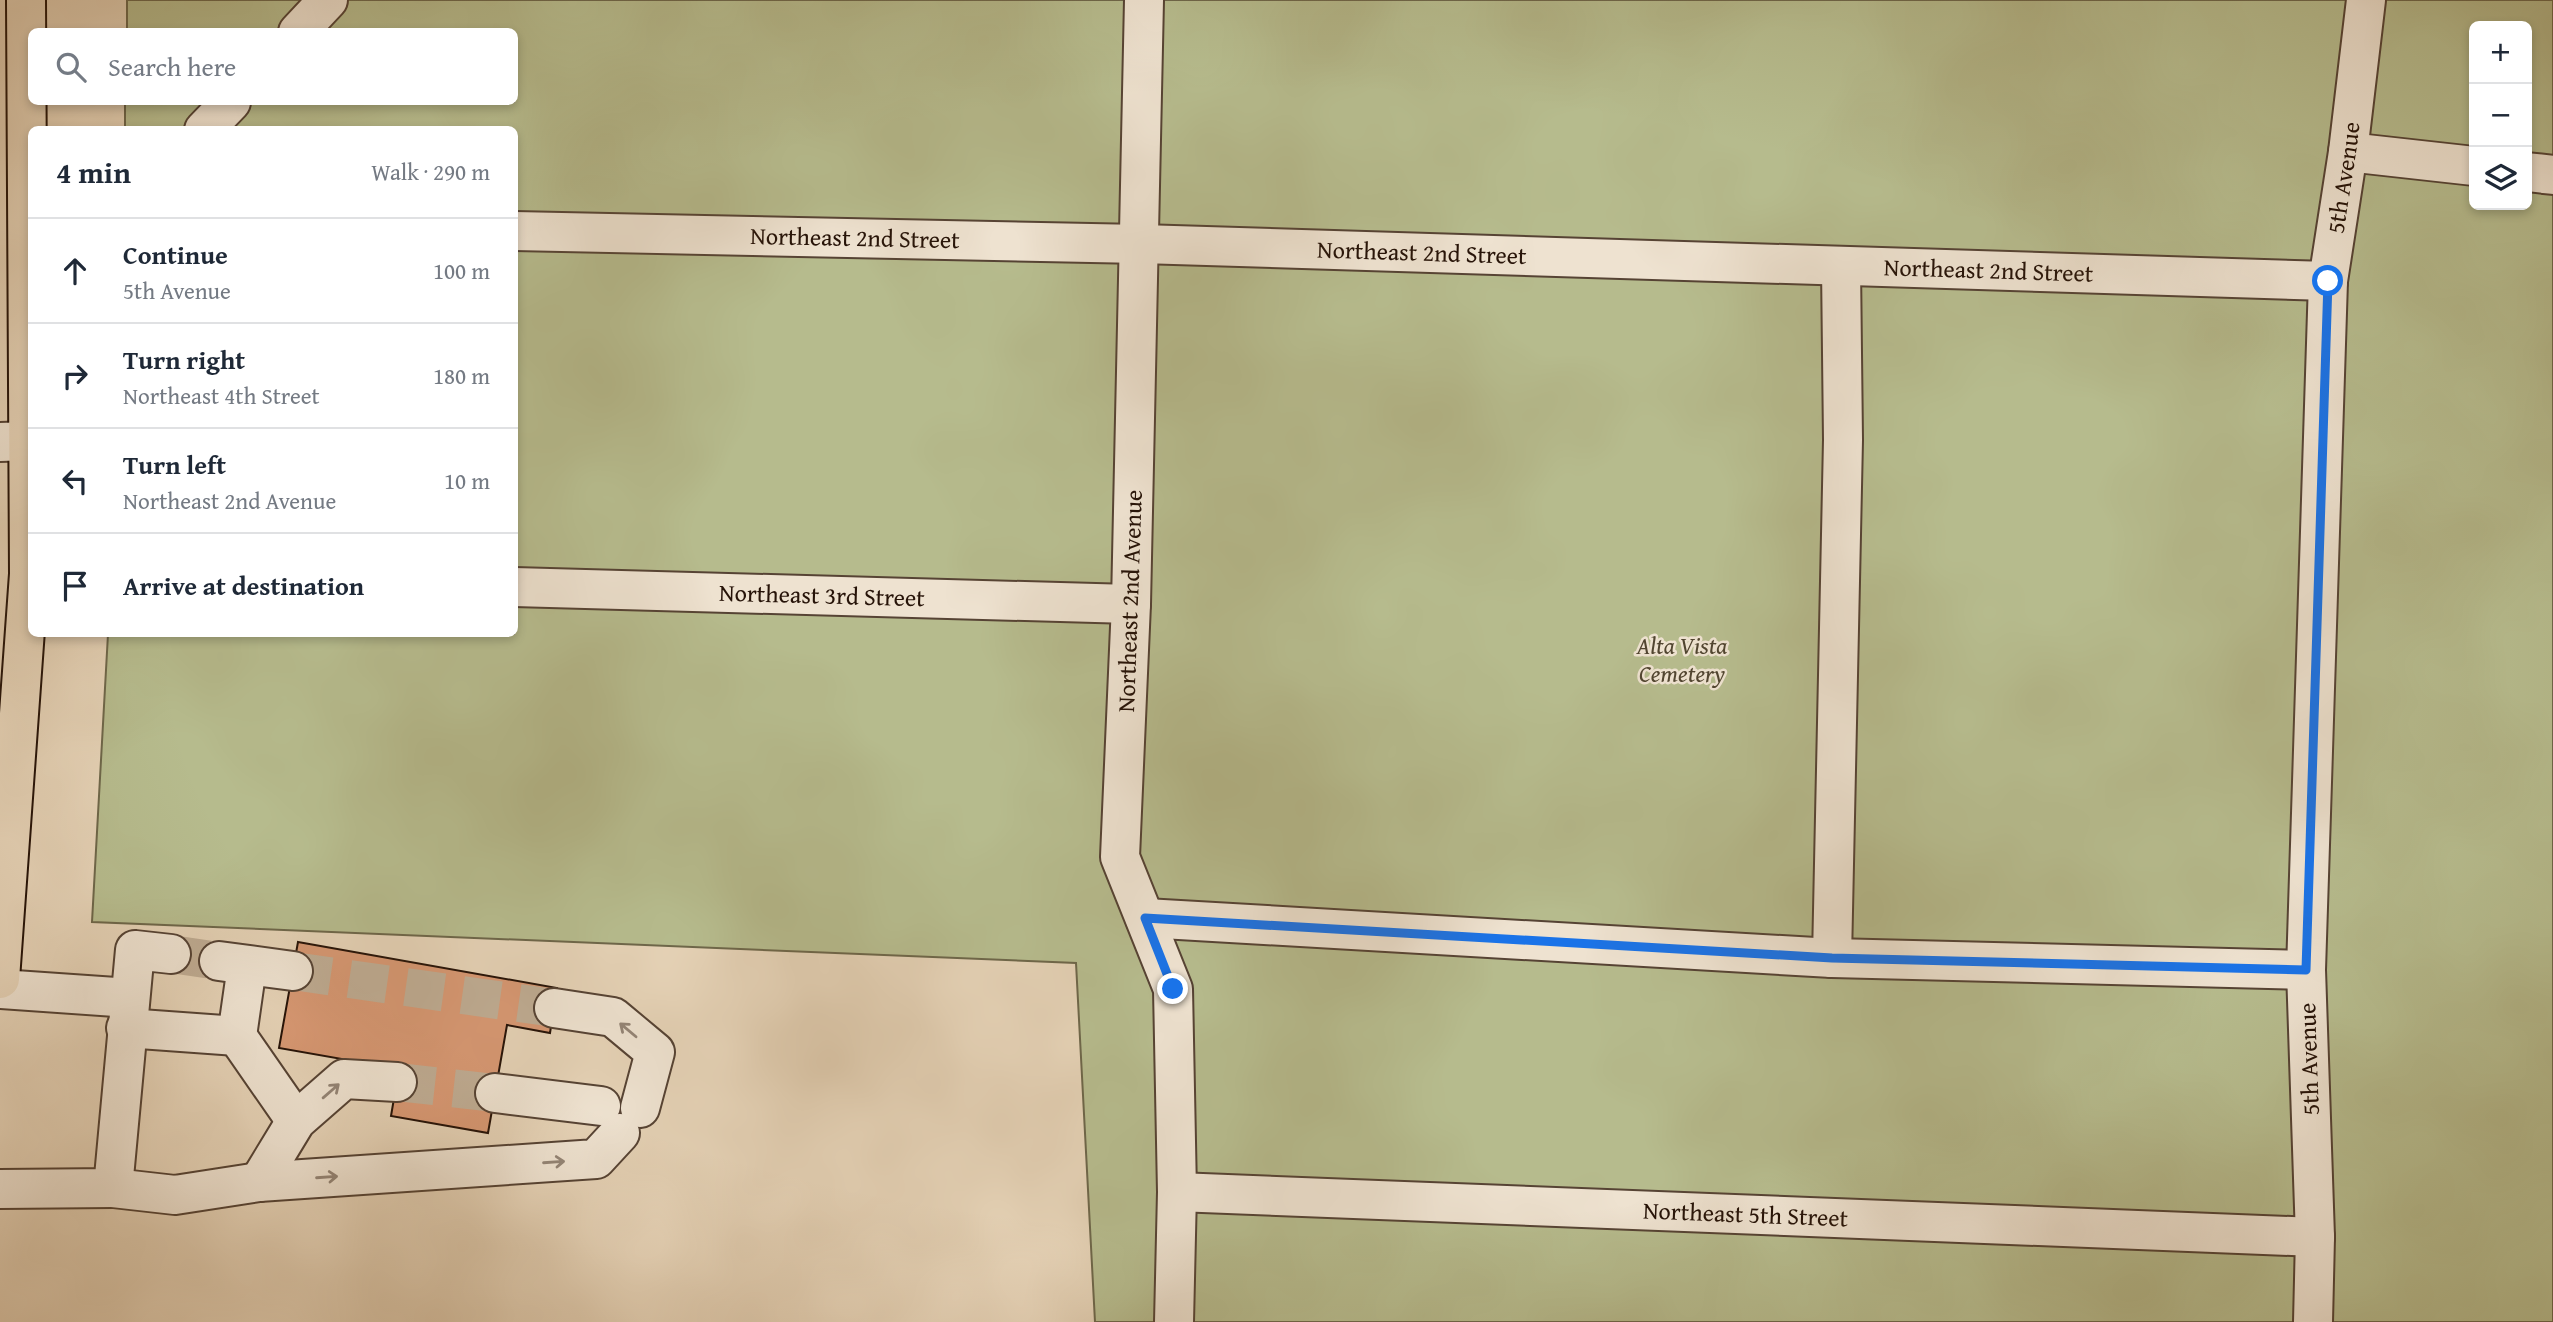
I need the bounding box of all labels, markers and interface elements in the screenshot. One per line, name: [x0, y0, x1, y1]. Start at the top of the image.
map controls: [2469, 21, 2532, 210]
button: +: [2469, 21, 2532, 84]
search box: [28, 28, 518, 105]
text: Search here: [108, 47, 236, 86]
icon: search: [52, 48, 90, 86]
button: −: [2469, 84, 2532, 147]
street label: 5th Avenue: [2318, 120, 2368, 236]
button: layers: [2469, 147, 2532, 210]
text: 4 min: [56, 150, 131, 194]
text: Walk · 290 m: [371, 155, 490, 188]
street label: Northeast 2nd Street: [750, 218, 961, 257]
street label: Northeast 2nd Street: [1316, 231, 1528, 273]
text: Continue: [123, 235, 228, 274]
street label: Northeast 2nd Street: [1883, 249, 2094, 291]
icon: ahead: [56, 252, 94, 290]
text: 100 m: [433, 254, 490, 287]
route start: [2312, 265, 2343, 296]
text: 5th Avenue: [123, 274, 231, 307]
text: Turn right: [123, 340, 245, 379]
icon: right: [56, 357, 94, 395]
text: 180 m: [433, 359, 490, 392]
text: Northeast 4th Street: [123, 379, 320, 412]
text: Turn left: [123, 445, 226, 484]
icon: left: [56, 462, 94, 500]
text: 10 m: [444, 464, 490, 497]
text: Northeast 2nd Avenue: [123, 484, 336, 517]
street label: Northeast 2nd Avenue: [1108, 489, 1151, 713]
text: Arrive at destination: [123, 566, 364, 605]
icon: arrive: [56, 567, 94, 605]
street label: Northeast 3rd Street: [719, 575, 926, 615]
park label: Alta Vista Cemetery: [1636, 628, 1727, 691]
route end: [1157, 973, 1188, 1004]
street label: 5th Avenue: [2289, 1002, 2328, 1116]
one-way arrow: [619, 1022, 637, 1038]
one-way arrow: [322, 1083, 340, 1099]
one-way arrow: [542, 1155, 565, 1168]
one-way arrow: [315, 1170, 338, 1183]
street label: Northeast 5th Street: [1642, 1192, 1849, 1236]

